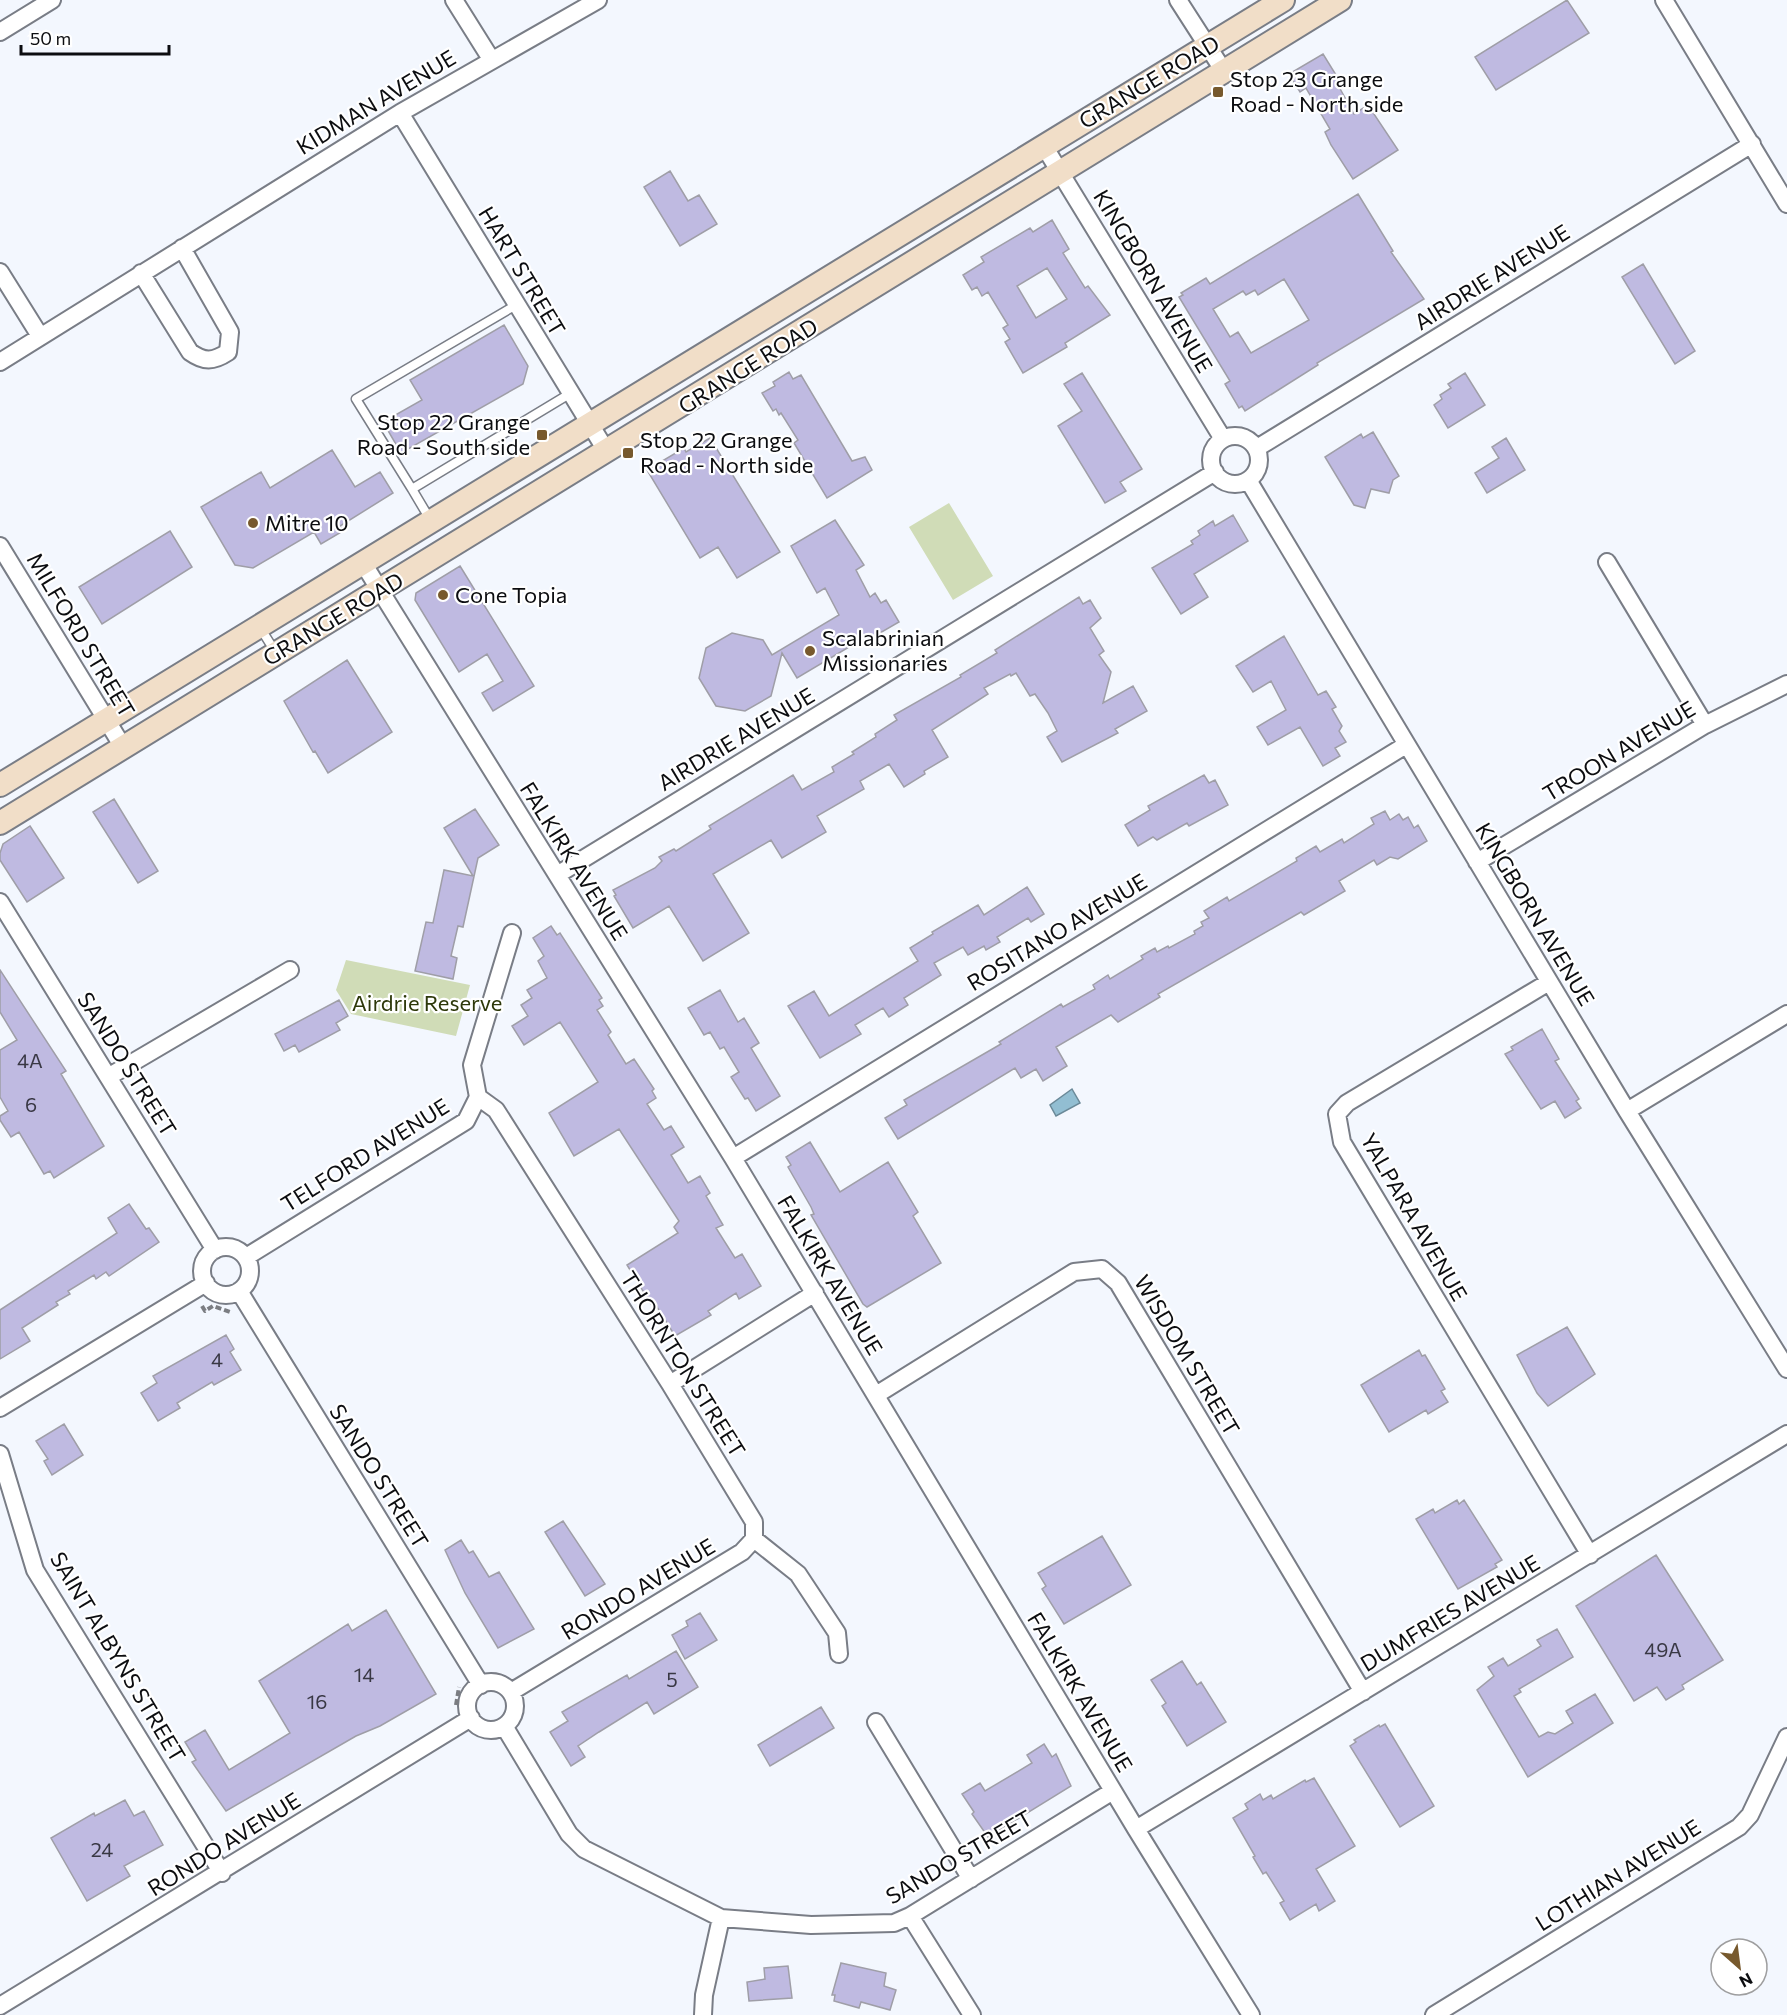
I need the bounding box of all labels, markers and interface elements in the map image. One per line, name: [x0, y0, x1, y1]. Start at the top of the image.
scale bar: [21, 18, 170, 56]
text: 50 m: [30, 27, 71, 49]
street label: GRANGE ROAD: [1074, 29, 1224, 134]
street label: KIDMAN AVENUE: [291, 43, 460, 160]
place label: Stop 23 Grange Road - North side: [1230, 65, 1403, 117]
marker: Stop 23 Grange Road - North side: [1211, 85, 1225, 99]
street label: KINGBORN AVENUE: [1088, 184, 1219, 377]
street label: HART STREET: [473, 201, 572, 340]
street label: AIRDRIE AVENUE: [1409, 218, 1574, 335]
street label: GRANGE ROAD: [673, 312, 822, 419]
place label: Stop 22 Grange Road - South side: [357, 408, 530, 460]
place label: Stop 22 Grange Road - North side: [640, 426, 813, 478]
marker: Stop 22 Grange Road - South side: [535, 428, 549, 442]
marker: Stop 22 Grange Road - North side: [621, 446, 635, 460]
place label: Mitre 10: [265, 509, 349, 536]
marker: Mitre 10: [246, 516, 260, 530]
street label: MILFORD STREET: [22, 548, 141, 722]
street label: GRANGE ROAD: [258, 566, 408, 671]
place label: Cone Topia: [455, 581, 567, 608]
marker: Cone Topia: [436, 588, 450, 602]
place label: Scalabrinian Missionaries: [822, 624, 948, 676]
marker: Scalabrinian Missionaries: [803, 644, 817, 658]
street label: AIRDRIE AVENUE: [653, 681, 819, 796]
street label: TROON AVENUE: [1538, 695, 1700, 807]
street label: FALKIRK AVENUE: [515, 777, 634, 945]
street label: KINGBORN AVENUE: [1470, 817, 1601, 1010]
street label: ROSITANO AVENUE: [962, 867, 1152, 996]
street label: SANDO STREET: [72, 987, 183, 1141]
park label: Airdrie Reserve: [352, 989, 502, 1016]
house number: 4A: [17, 1048, 43, 1072]
house number: 6: [25, 1092, 37, 1116]
street label: TELFORD AVENUE: [276, 1092, 454, 1217]
street label: YALPARA AVENUE: [1355, 1128, 1474, 1306]
street label: FALKIRK AVENUE: [772, 1190, 889, 1360]
street label: THORNTON STREET: [615, 1266, 752, 1462]
street label: WISDOM STREET: [1129, 1270, 1246, 1440]
house number: 4: [211, 1347, 223, 1371]
street label: SANDO STREET: [324, 1399, 435, 1553]
street label: RONDO AVENUE: [556, 1532, 720, 1645]
street label: SAINT ALBYNS STREET: [45, 1547, 192, 1767]
street label: DUMFRIES AVENUE: [1355, 1548, 1544, 1677]
street label: FALKIRK AVENUE: [1022, 1607, 1139, 1777]
house number: 49A: [1644, 1637, 1682, 1661]
house number: 14: [354, 1662, 374, 1686]
house number: 5: [666, 1667, 678, 1691]
house number: 16: [307, 1689, 327, 1713]
street label: RONDO AVENUE: [142, 1786, 305, 1901]
street label: SANDO STREET: [881, 1804, 1037, 1909]
street label: LOTHIAN AVENUE: [1530, 1813, 1705, 1936]
house number: 24: [91, 1837, 113, 1861]
north arrow: [1709, 1937, 1769, 1997]
text: N: [1737, 1969, 1756, 1992]

